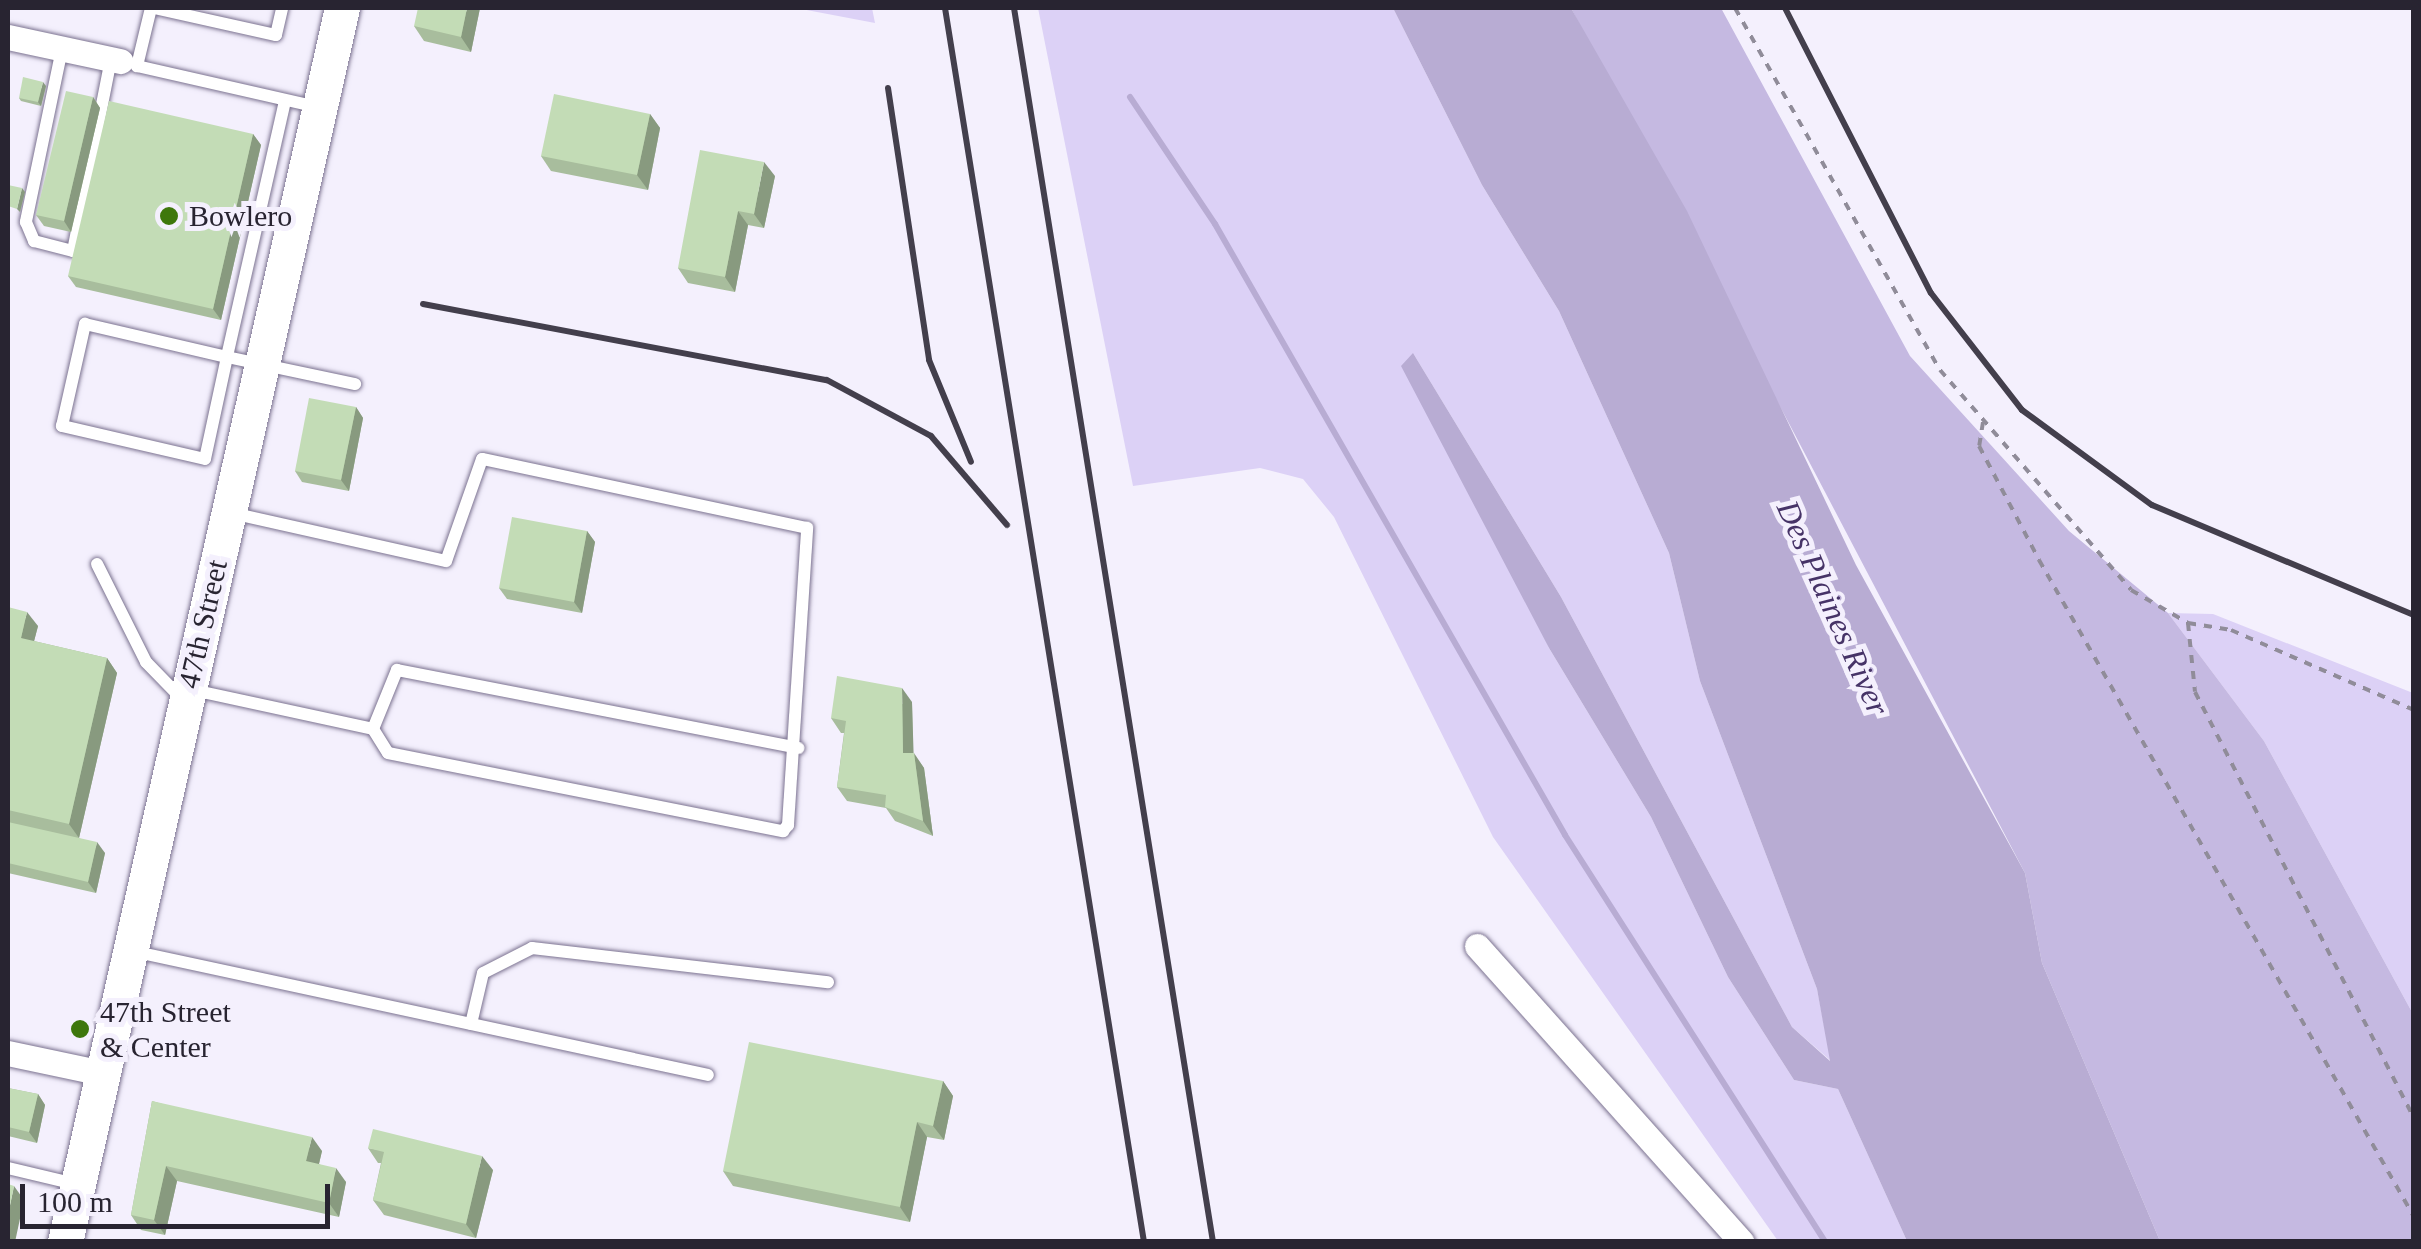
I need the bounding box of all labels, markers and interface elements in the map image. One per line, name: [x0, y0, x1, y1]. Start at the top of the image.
place label: Bowlero: [189, 198, 292, 234]
marker: Bowlero: [158, 205, 180, 227]
water label: Des Plaines River: [1768, 495, 1898, 721]
street label: 47th Street: [171, 556, 235, 692]
place label: 47th Street & Center: [100, 994, 231, 1064]
marker: 47th Street & Center: [69, 1018, 91, 1040]
scale bar: [25, 1164, 335, 1226]
text: 100 m: [37, 1185, 113, 1218]

